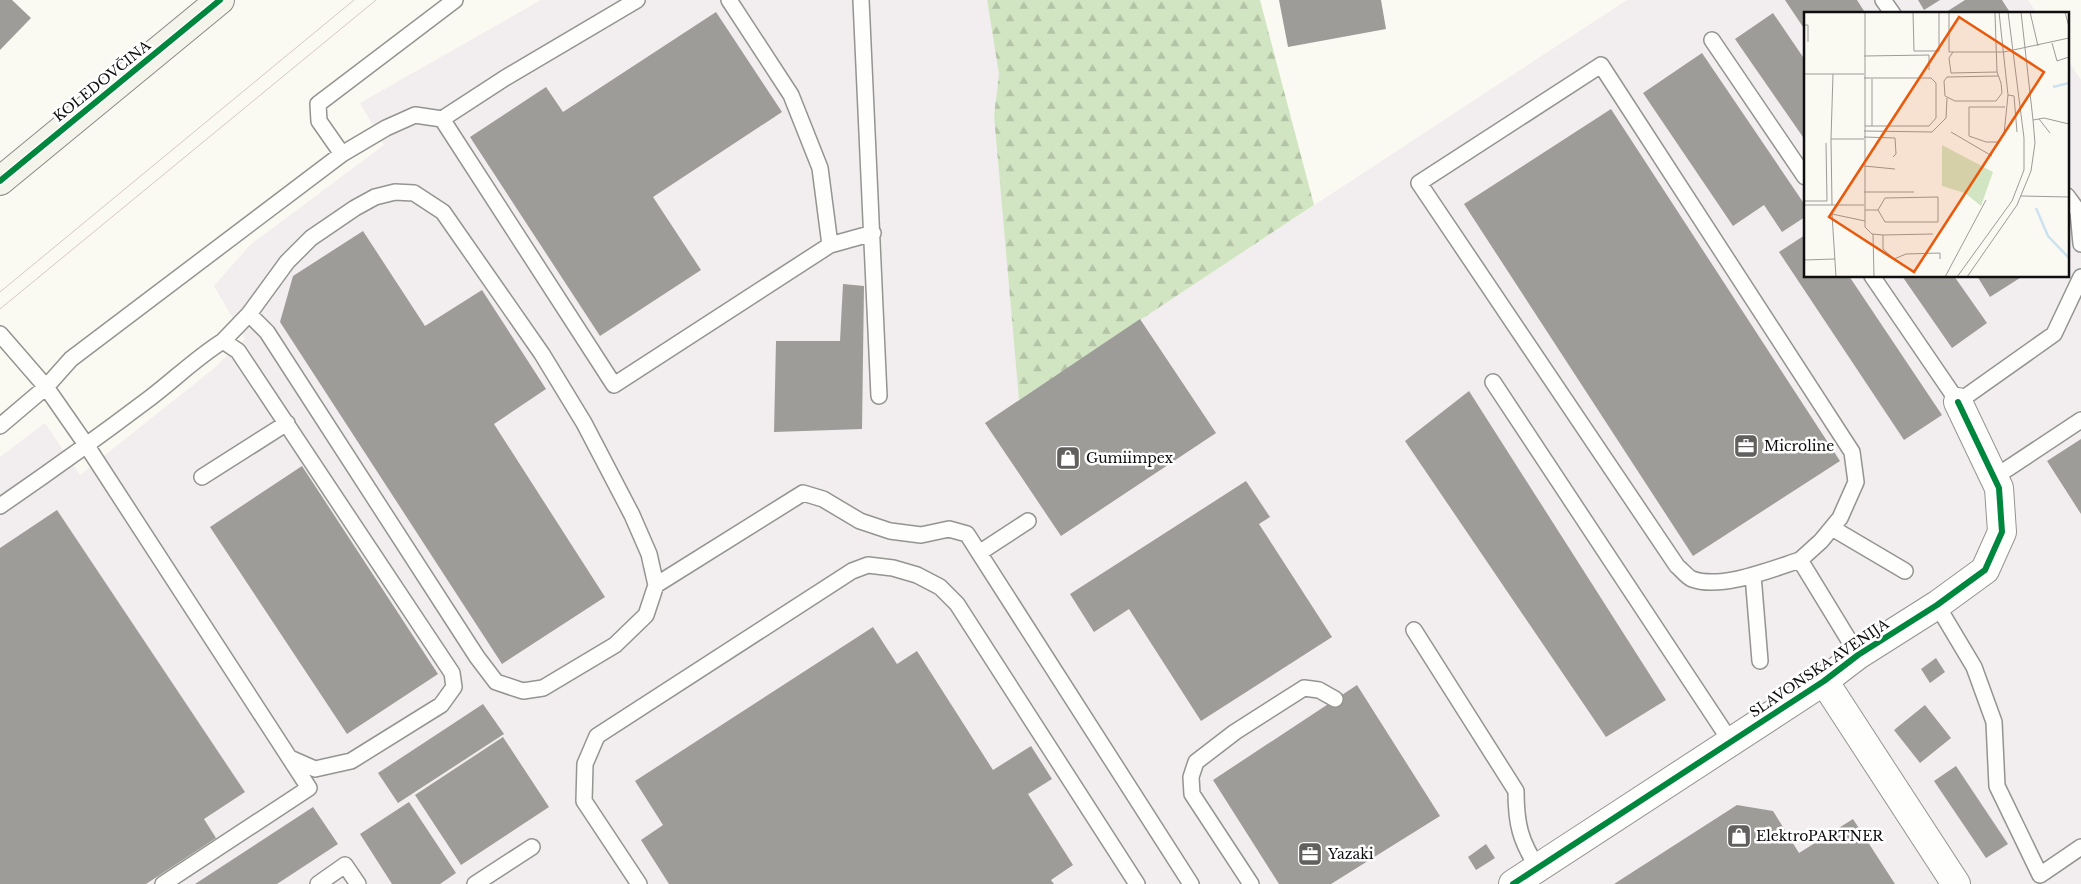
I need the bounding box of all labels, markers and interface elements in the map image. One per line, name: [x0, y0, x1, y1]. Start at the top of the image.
inset map: [1804, 12, 2068, 278]
street label: KOLEDOVČINA: [49, 35, 154, 126]
office icon: Microline: [1733, 433, 1759, 459]
place label: Microline: [1764, 437, 1834, 455]
shop icon: Gumiimpex: [1055, 445, 1081, 471]
place label: Gumiimpex: [1086, 449, 1174, 467]
street label: SLAVONSKA AVENIJA: [1746, 615, 1892, 721]
shop icon: ElektroPARTNER: [1726, 823, 1752, 849]
place label: ElektroPARTNER: [1756, 827, 1884, 845]
office icon: Yazaki: [1297, 841, 1323, 867]
place label: Yazaki: [1327, 845, 1374, 863]

